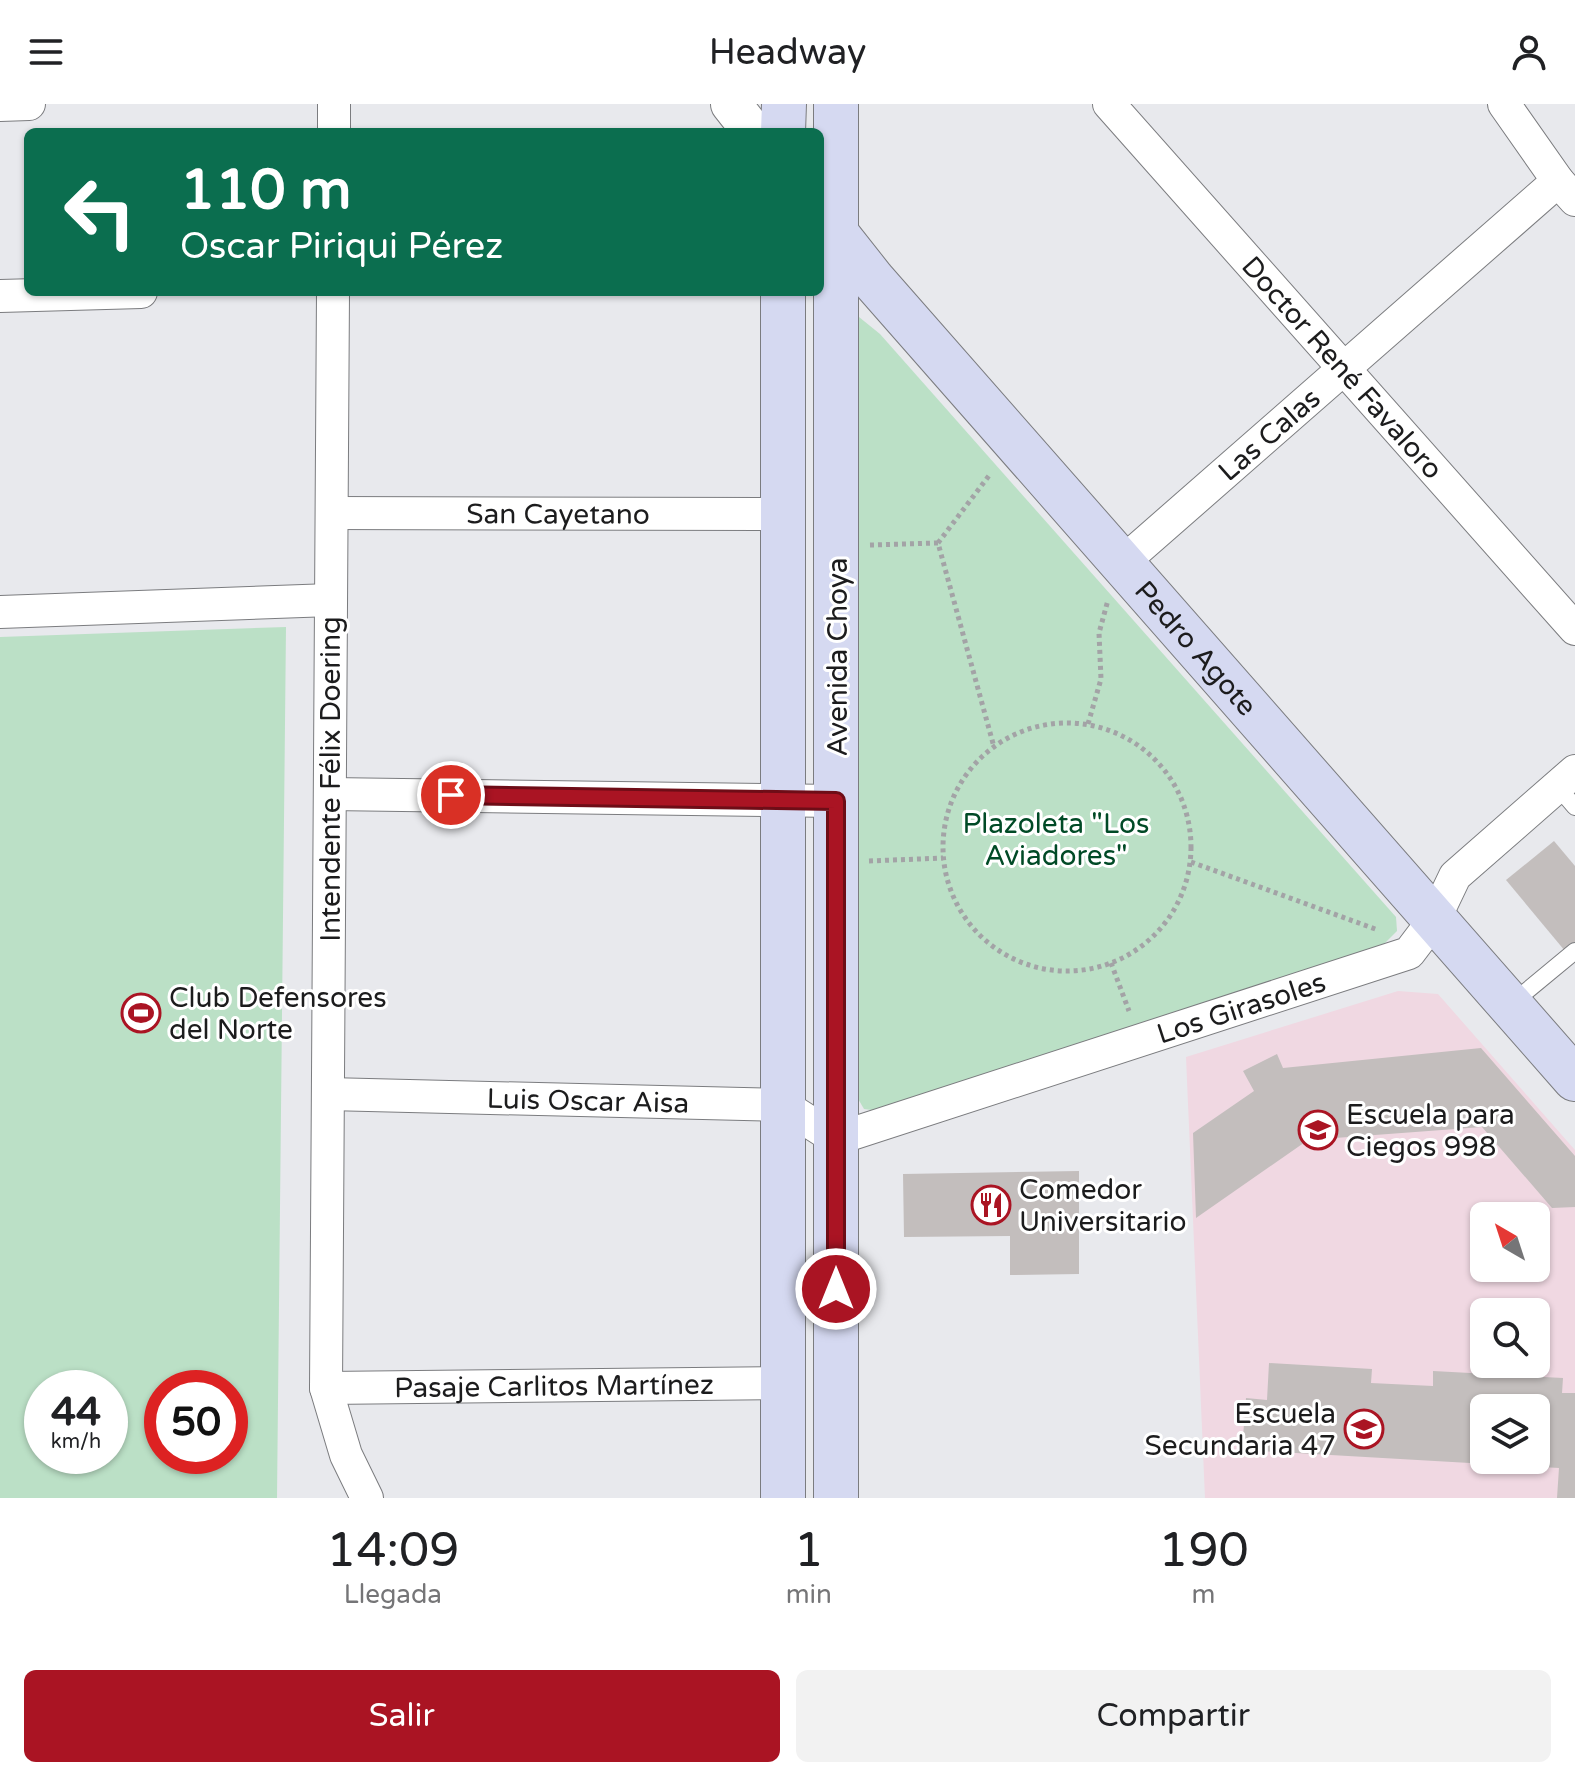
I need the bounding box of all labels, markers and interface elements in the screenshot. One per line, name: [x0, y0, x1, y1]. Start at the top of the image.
icon: menu: [24, 30, 68, 74]
icon: person: [1507, 30, 1551, 74]
text: Headway: [709, 31, 866, 74]
text: 110 m: [180, 157, 351, 224]
icon: left: [48, 160, 152, 264]
text: Oscar Piriqui Pérez: [180, 225, 503, 268]
street label: Doctor René Favaloro: [1234, 250, 1450, 486]
street label: Las Calas: [1212, 381, 1327, 489]
street label: San Cayetano: [466, 497, 650, 532]
street label: Avenida Choya: [821, 557, 855, 757]
street label: Pedro Agote: [1127, 574, 1264, 723]
street label: Intendente Félix Doering: [314, 616, 348, 942]
pin: [417, 761, 485, 829]
icon: arrive: [429, 773, 473, 817]
park label: Plazoleta "Los Aviadores": [963, 807, 1149, 873]
street label: Los Girasoles: [1153, 965, 1330, 1052]
place label: Club Defensores del Norte: [169, 981, 387, 1047]
sports icon: Club Defensores del Norte: [120, 992, 162, 1034]
street label: Luis Oscar Aisa: [486, 1082, 690, 1121]
place label: Escuela para Ciegos 998: [1346, 1098, 1515, 1164]
school or university icon: Escuela para Ciegos 998: [1297, 1109, 1339, 1151]
place label: Comedor Universitario: [1019, 1173, 1187, 1239]
restaurant icon: Comedor Universitario: [970, 1184, 1012, 1226]
north arrow: [1470, 1202, 1550, 1282]
map controls: [1470, 1202, 1550, 1474]
position arrow: [794, 1247, 878, 1331]
button: search: [1470, 1298, 1550, 1378]
street label: Pasaje Carlitos Martínez: [394, 1368, 714, 1405]
speed limit sign: 50: [144, 1370, 248, 1474]
text: 44: [51, 1388, 101, 1436]
button: layers: [1470, 1394, 1550, 1474]
place label: Escuela Secundaria 47: [1145, 1397, 1336, 1463]
school or university icon: Escuela Secundaria 47: [1343, 1408, 1385, 1450]
text: km/h: [51, 1430, 101, 1454]
text: 14:09: [326, 1522, 459, 1580]
text: 1: [794, 1522, 824, 1580]
text: 190: [1158, 1522, 1249, 1580]
text: Llegada: [344, 1579, 442, 1610]
text: min: [786, 1579, 832, 1610]
text: m: [1192, 1579, 1215, 1610]
button: Salir: [24, 1670, 780, 1762]
button: Compartir: [796, 1670, 1551, 1762]

